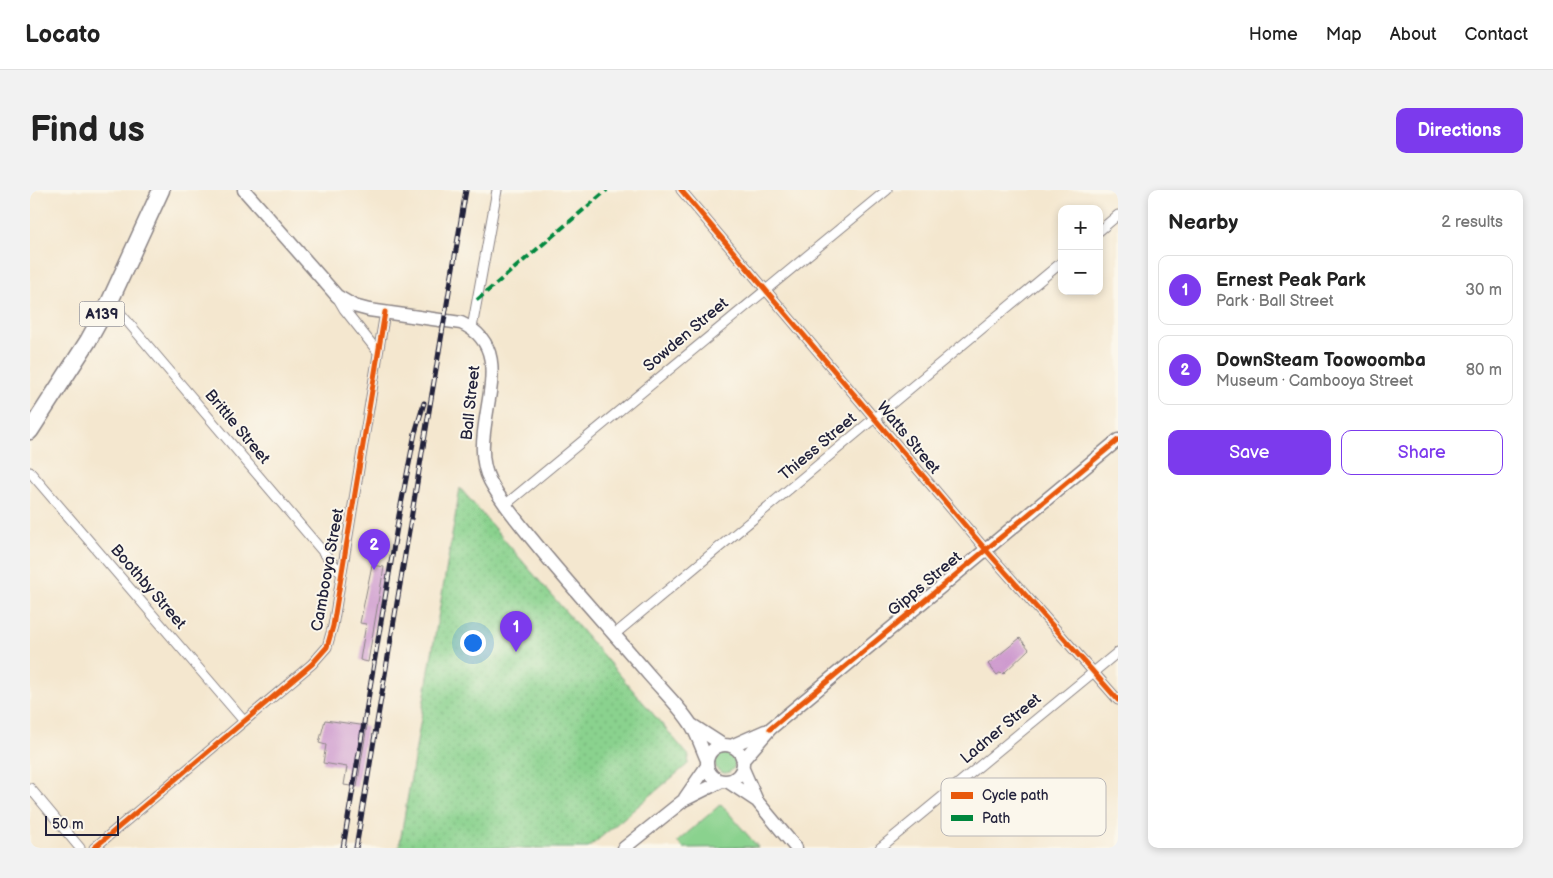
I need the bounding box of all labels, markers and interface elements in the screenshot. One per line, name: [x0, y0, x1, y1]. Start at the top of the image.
text: Locato: [25, 20, 100, 49]
text: Home: [1249, 24, 1298, 45]
text: Map: [1326, 24, 1362, 45]
text: About: [1390, 24, 1437, 45]
text: Contact: [1465, 24, 1528, 45]
button: Directions: [1396, 108, 1523, 153]
text: Find us: [30, 109, 145, 152]
map controls: [1058, 205, 1103, 295]
button: +: [1058, 205, 1103, 250]
text: Nearby: [1168, 210, 1238, 235]
text: 2 results: [1441, 213, 1503, 232]
button: −: [1058, 250, 1103, 295]
text: Ernest Peak Park: [1216, 269, 1366, 292]
text: 1: [1182, 281, 1188, 300]
text: 30 m: [1465, 281, 1502, 300]
text: Park · Ball Street: [1216, 292, 1334, 311]
street label: Sowden Street: [640, 294, 732, 376]
road number: A139: [80, 302, 124, 326]
text: DownSteam Toowoomba: [1216, 349, 1426, 372]
text: 2: [1180, 361, 1190, 380]
text: 80 m: [1466, 361, 1502, 380]
street label: Ball Street: [458, 365, 484, 441]
text: Museum · Cambooya Street: [1216, 372, 1413, 391]
street label: Brittle Street: [200, 386, 274, 468]
street label: Watts Street: [872, 398, 944, 478]
street label: Thiess Street: [775, 409, 861, 485]
button: Save: [1168, 430, 1331, 475]
button: Share: [1341, 430, 1503, 475]
street label: Cambooya Street: [308, 507, 348, 633]
pin: 2: [358, 529, 390, 570]
street label: Boothby Street: [106, 541, 190, 633]
street label: Gipps Street: [884, 548, 966, 620]
pin: 1: [500, 611, 532, 652]
your location: [460, 630, 486, 656]
street label: Ladner Street: [957, 690, 1045, 768]
legend: [941, 778, 1106, 836]
text: Cycle path: [982, 787, 1049, 804]
text: Path: [982, 810, 1010, 827]
scale bar: [45, 813, 119, 836]
text: 50 m: [52, 816, 84, 833]

